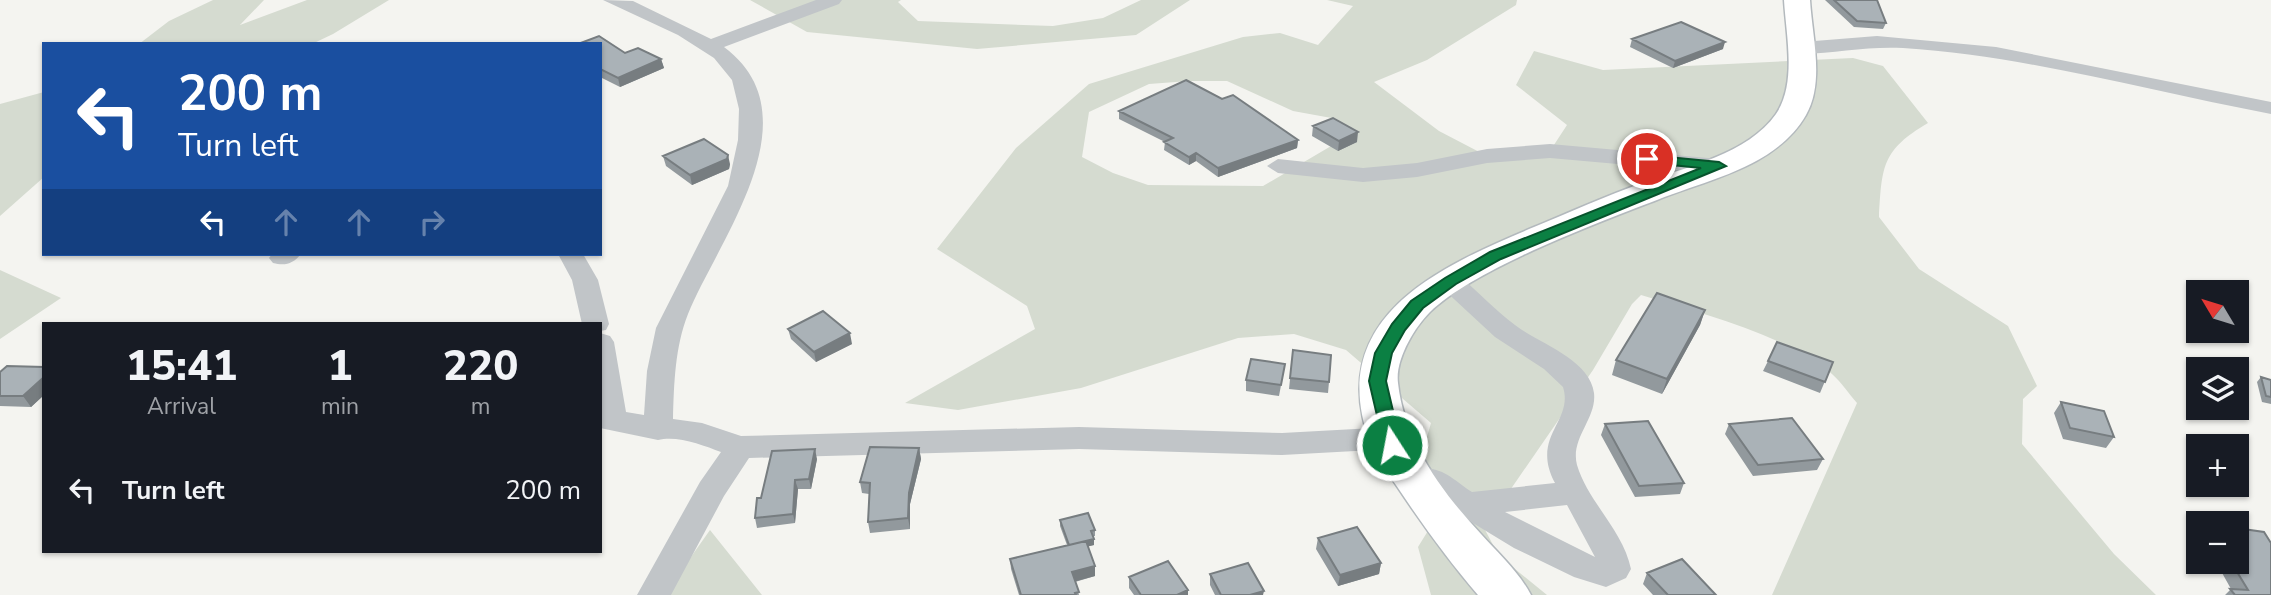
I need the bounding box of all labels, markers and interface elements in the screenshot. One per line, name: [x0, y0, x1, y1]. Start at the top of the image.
text: 200 m: [178, 60, 322, 127]
icon: left: [63, 70, 154, 161]
text: Turn left: [178, 124, 298, 167]
pin: [1617, 129, 1677, 189]
icon: arrive: [1628, 140, 1666, 178]
icon: left: [194, 203, 232, 241]
icon: ahead: [267, 203, 305, 241]
icon: ahead: [340, 203, 378, 241]
icon: right: [413, 203, 451, 241]
north arrow: [2186, 280, 2249, 343]
map controls: [2186, 280, 2249, 574]
text: 15:41: [126, 338, 237, 395]
text: 1: [327, 338, 353, 395]
text: 220: [443, 338, 518, 395]
button: layers: [2186, 357, 2249, 420]
text: Arrival: [147, 391, 216, 422]
text: min: [321, 391, 359, 422]
text: m: [471, 391, 490, 422]
position arrow: [1355, 408, 1429, 482]
button: +: [2186, 434, 2249, 497]
icon: left: [63, 471, 101, 509]
text: Turn left: [122, 473, 225, 508]
text: 200 m: [505, 473, 581, 508]
button: −: [2186, 511, 2249, 574]

